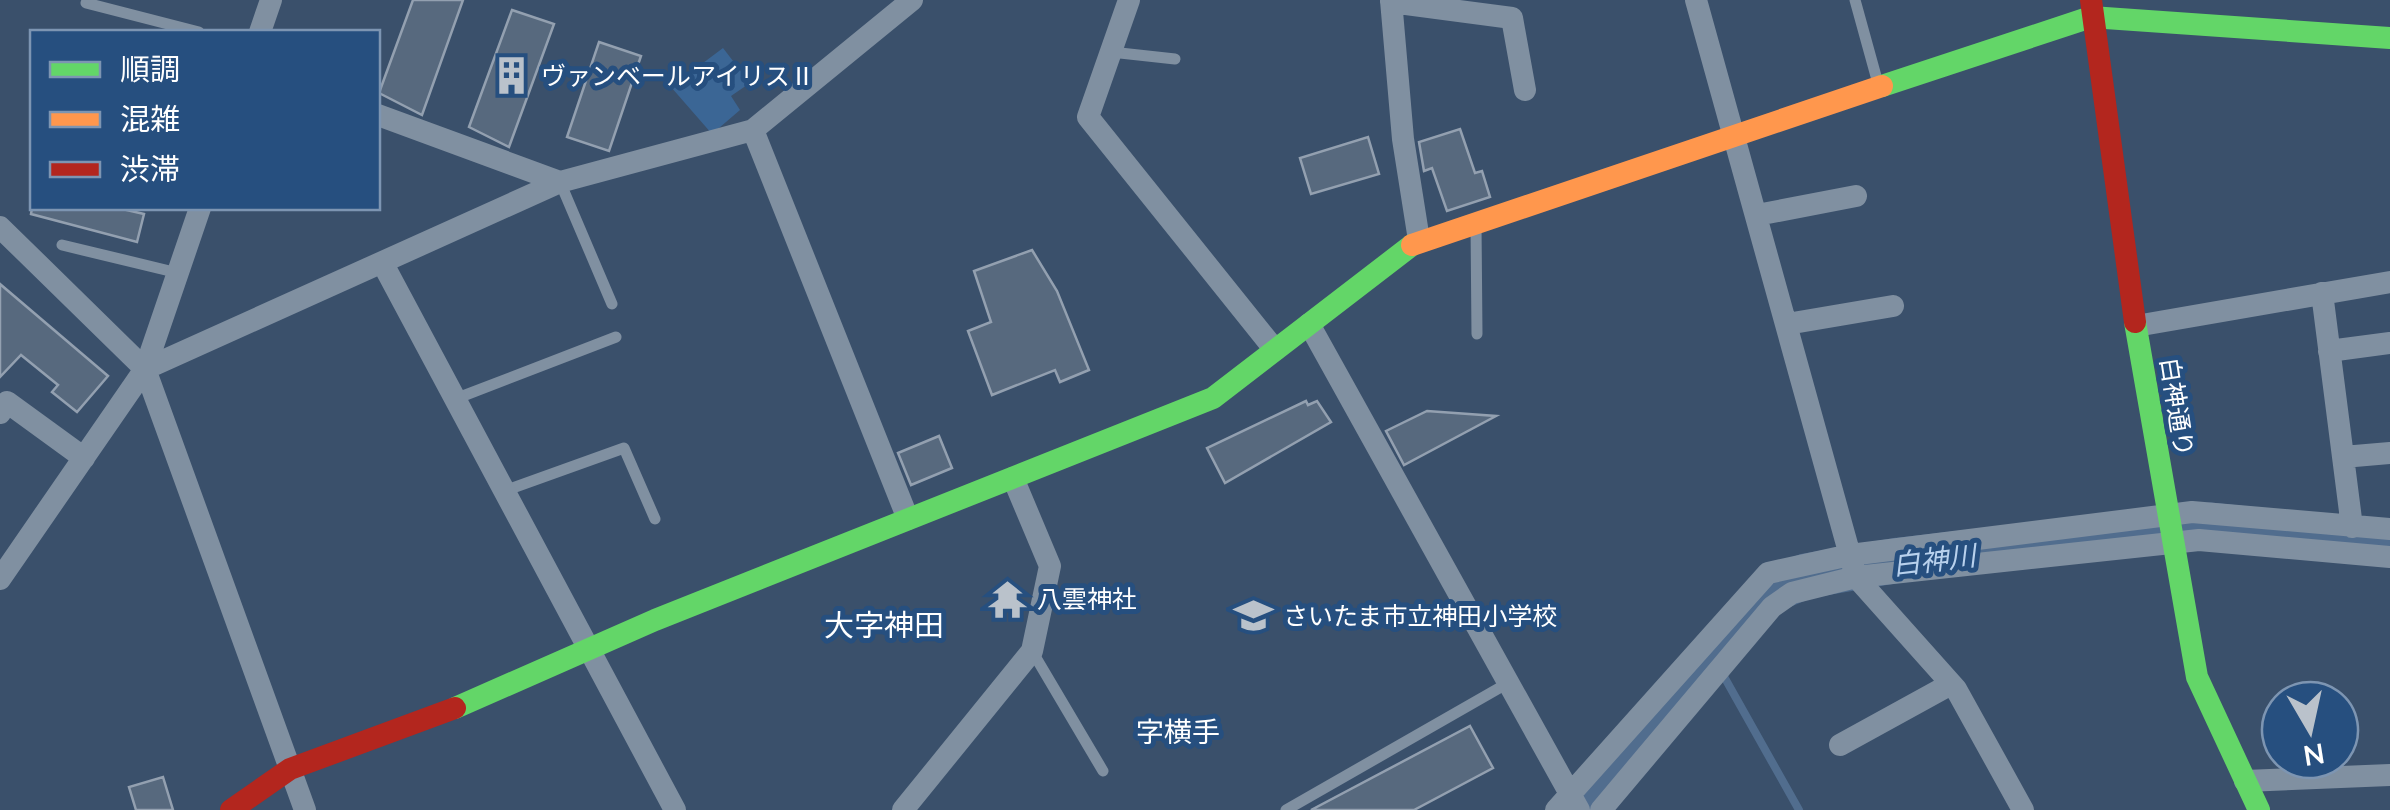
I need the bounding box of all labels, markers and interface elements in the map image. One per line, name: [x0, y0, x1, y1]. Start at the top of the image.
legend: [30, 30, 380, 210]
text: 順調: [120, 50, 180, 91]
building icon: ヴァンベールアイリスⅡ: [490, 55, 532, 97]
place label: ヴァンベールアイリスⅡ: [541, 60, 815, 94]
text: 混雑: [120, 100, 180, 141]
text: 渋滞: [120, 150, 180, 191]
street label: 白神通り: [2151, 355, 2201, 459]
water label: 白神川: [1890, 537, 1981, 585]
temple icon: 八雲神社: [986, 578, 1028, 620]
place label: 八雲神社: [1037, 583, 1137, 617]
school or university icon: さいたま市立神田小学校: [1232, 595, 1274, 637]
place label: さいたま市立神田小学校: [1283, 600, 1557, 634]
district label: 大字神田: [824, 606, 944, 647]
north arrow: [2260, 680, 2360, 780]
district label: 字横手: [1136, 714, 1220, 752]
text: N: [2300, 733, 2327, 774]

